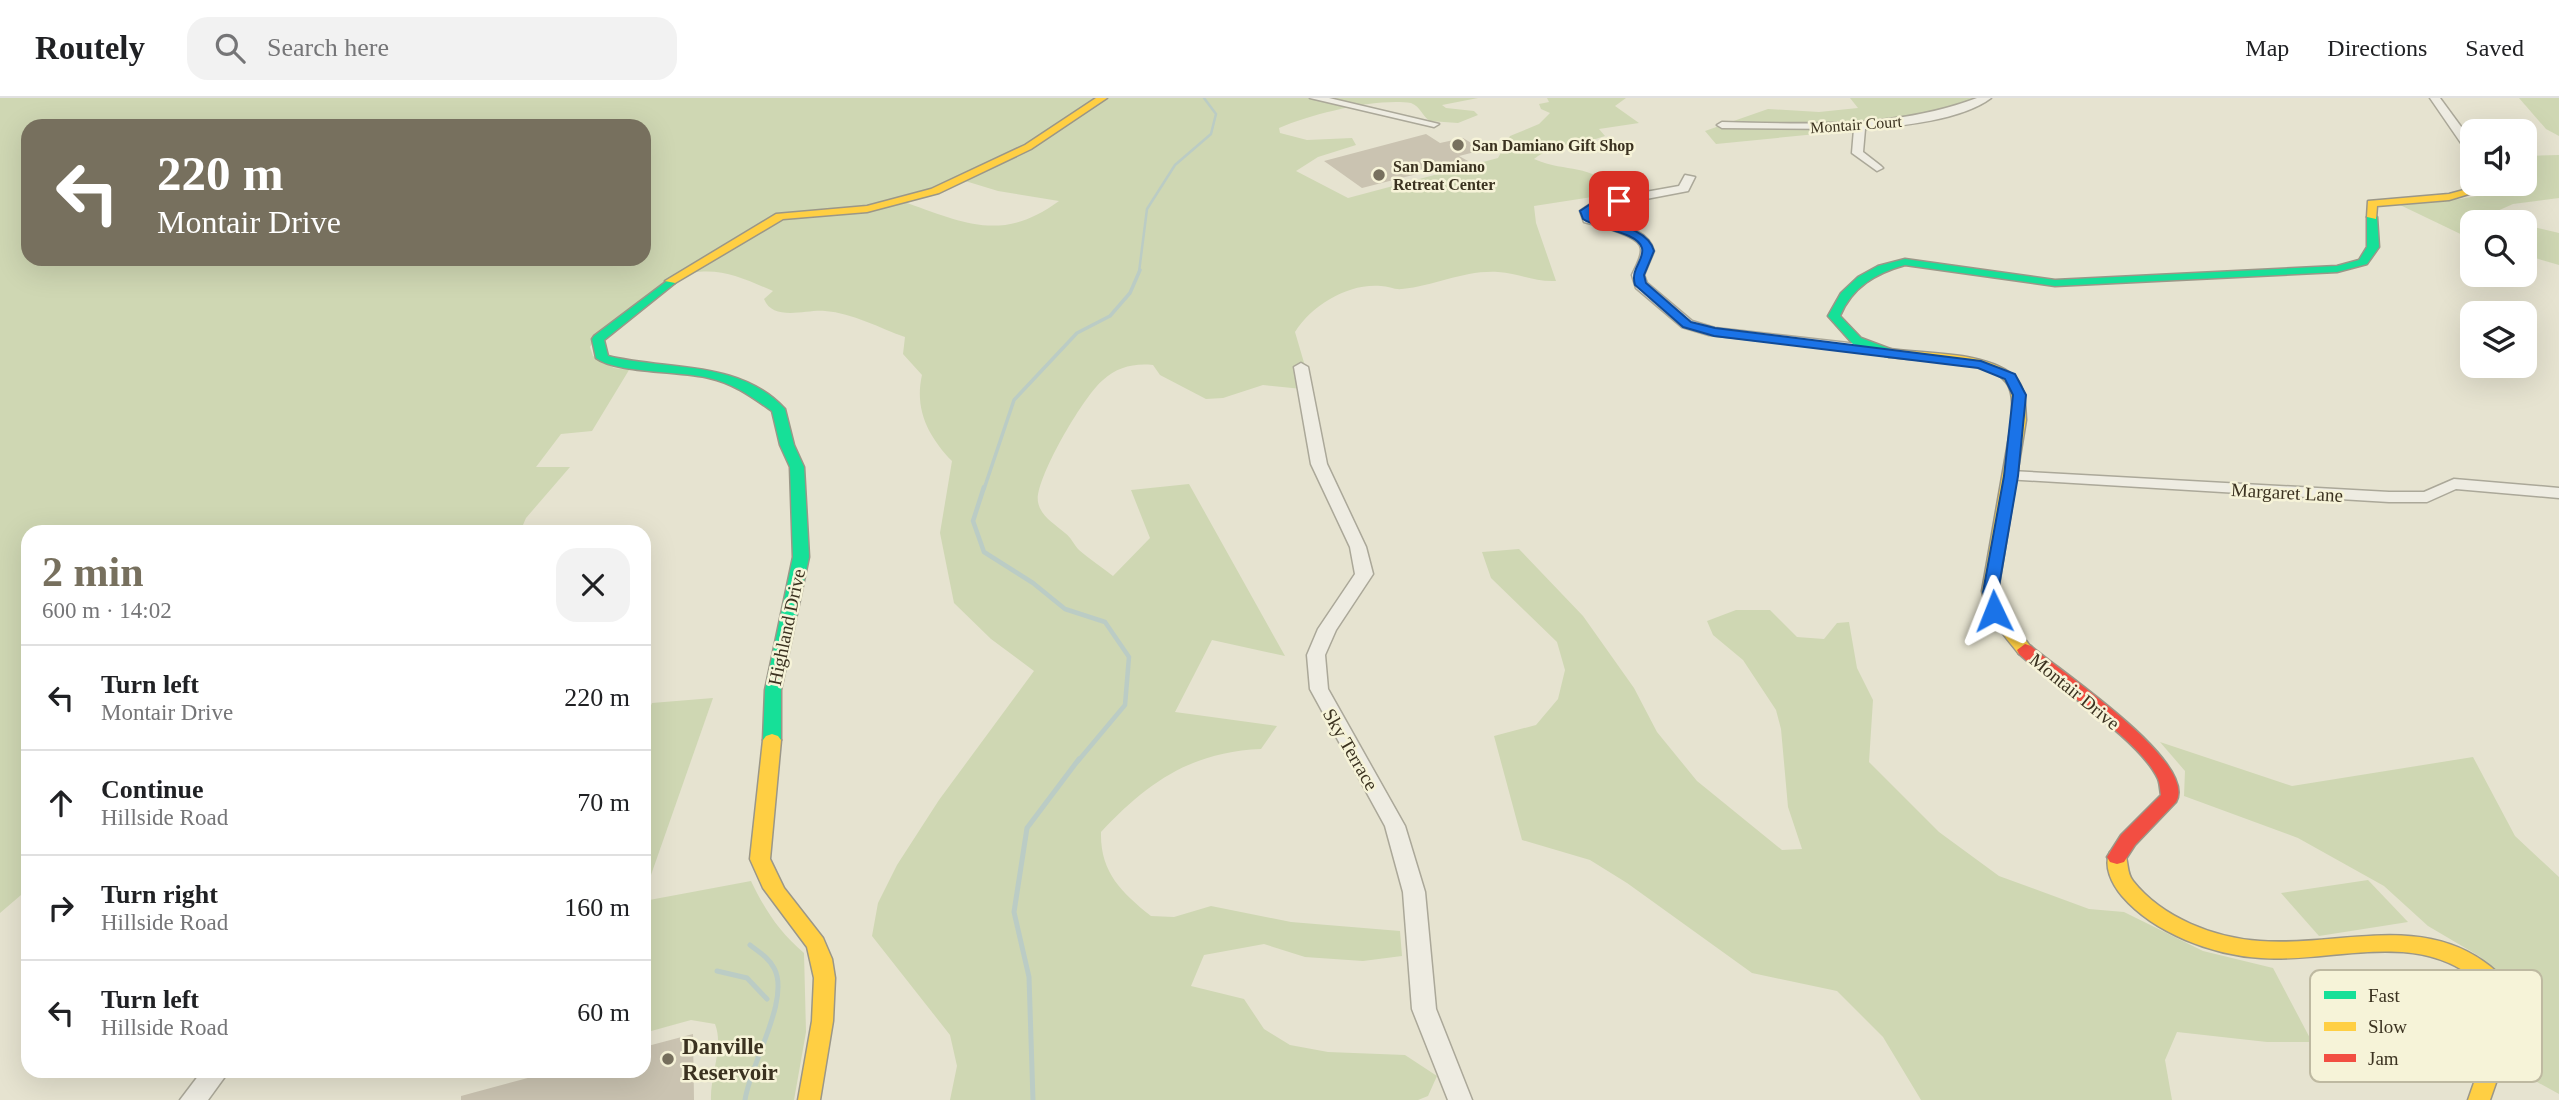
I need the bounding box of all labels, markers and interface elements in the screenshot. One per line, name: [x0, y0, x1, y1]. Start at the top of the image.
search box: [187, 17, 677, 80]
icon: search: [211, 29, 249, 67]
text: Routely: [35, 30, 145, 66]
text: Search here: [267, 33, 389, 62]
text: Map: [2245, 35, 2289, 61]
text: Directions: [2327, 35, 2427, 61]
text: Saved: [2465, 35, 2524, 61]
street label: Montair Court: [1810, 113, 1903, 136]
map controls: [2460, 119, 2537, 378]
button: sound: [2460, 119, 2537, 196]
marker: San Damiano Gift Shop: [1450, 137, 1466, 153]
place label: San Damiano Gift Shop: [1472, 137, 1634, 155]
text: 220 m: [157, 146, 284, 201]
icon: left: [42, 147, 133, 238]
place label: San Damiano Retreat Center: [1393, 158, 1495, 193]
marker: San Damiano Retreat Center: [1371, 167, 1387, 183]
pin: [1589, 171, 1649, 231]
icon: arrive: [1600, 182, 1638, 220]
text: Montair Drive: [157, 204, 341, 240]
button: search: [2460, 210, 2537, 287]
button: layers: [2460, 301, 2537, 378]
street label: Margaret Lane: [2230, 479, 2343, 506]
button: close: [556, 548, 630, 622]
text: 2 min: [42, 549, 144, 595]
street label: Highland Drive: [764, 567, 809, 687]
position arrow: [1957, 574, 2031, 648]
text: 600 m · 14:02: [42, 598, 172, 623]
street label: Montair Drive: [2026, 649, 2124, 734]
text: Turn left: [101, 670, 199, 699]
icon: left: [42, 679, 80, 717]
text: 220 m: [564, 683, 630, 712]
text: Montair Drive: [101, 700, 233, 725]
street label: Sky Terrace: [1319, 705, 1382, 794]
text: Continue: [101, 775, 204, 804]
icon: ahead: [42, 784, 80, 822]
text: 70 m: [577, 788, 630, 817]
text: Hillside Road: [101, 805, 228, 830]
text: Turn right: [101, 880, 218, 909]
icon: right: [42, 889, 80, 927]
text: 160 m: [564, 893, 630, 922]
text: Hillside Road: [101, 910, 228, 935]
legend: [2310, 970, 2542, 1082]
text: Turn left: [101, 985, 199, 1014]
text: Fast: [2368, 985, 2400, 1006]
icon: left: [42, 994, 80, 1032]
text: 60 m: [577, 998, 630, 1027]
text: Hillside Road: [101, 1015, 228, 1040]
text: Slow: [2368, 1016, 2407, 1037]
place label: Danville Reservoir: [682, 1034, 778, 1085]
text: Jam: [2368, 1048, 2399, 1069]
marker: Danville Reservoir: [660, 1051, 676, 1067]

